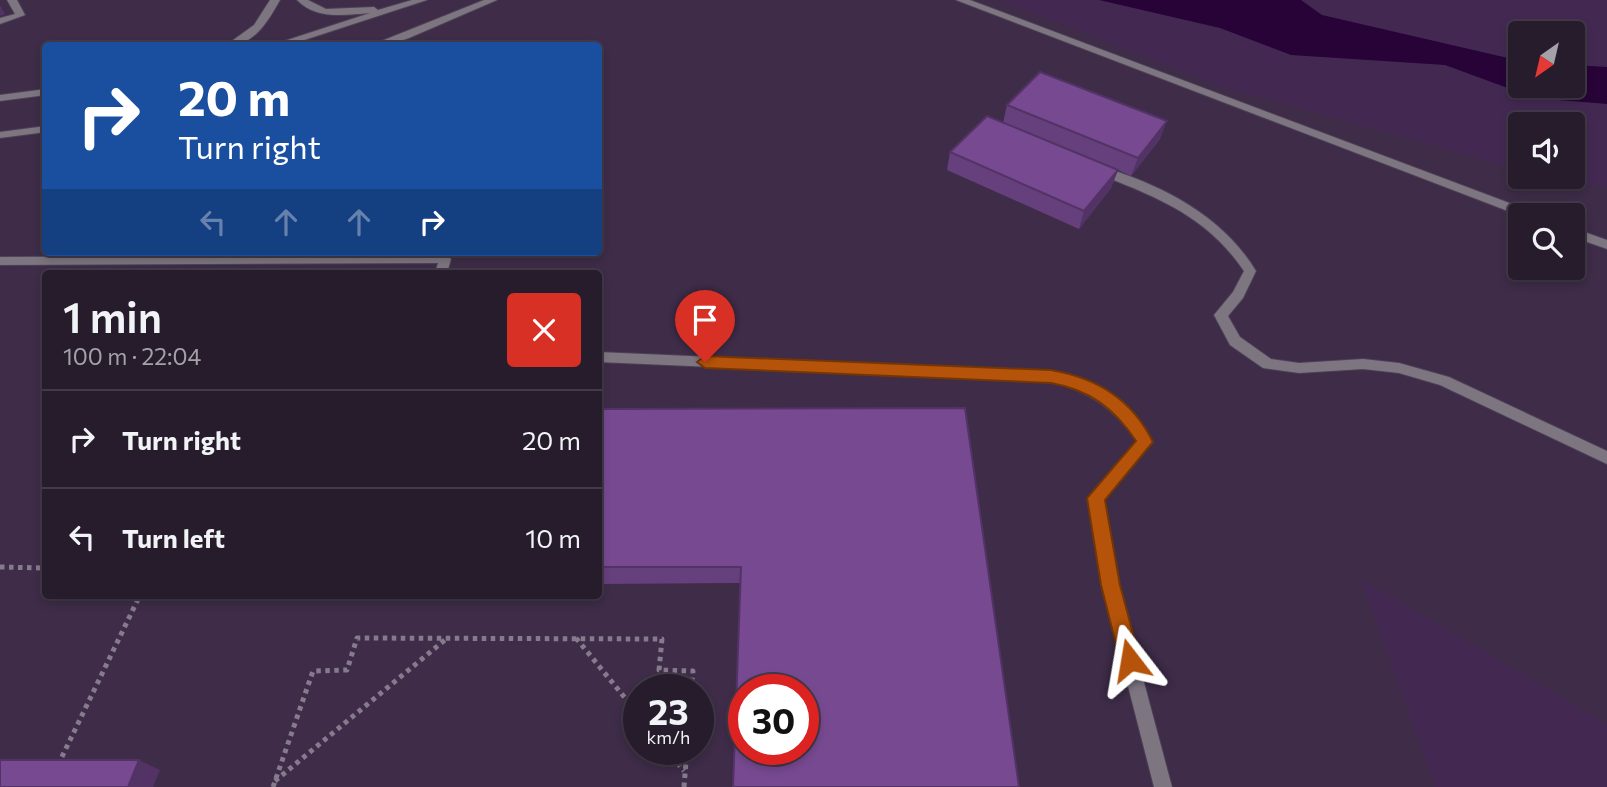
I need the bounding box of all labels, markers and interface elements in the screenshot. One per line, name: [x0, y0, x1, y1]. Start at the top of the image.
north arrow: [1508, 21, 1586, 98]
map controls: [1508, 21, 1585, 280]
text: 20 m: [178, 66, 290, 126]
icon: right: [63, 70, 154, 161]
button: sound: [1508, 112, 1585, 189]
text: Turn right: [178, 126, 321, 166]
icon: left: [194, 203, 232, 241]
icon: ahead: [267, 203, 305, 241]
icon: ahead: [340, 203, 378, 241]
icon: right: [413, 203, 451, 241]
button: search: [1508, 203, 1585, 280]
text: 1 min: [63, 290, 162, 342]
pin: [675, 290, 735, 362]
button: close: [507, 293, 581, 367]
icon: arrive: [686, 301, 724, 339]
text: 100 m · 22:04: [63, 342, 201, 370]
icon: right: [63, 420, 101, 458]
text: Turn right: [122, 424, 241, 455]
text: 20 m: [522, 424, 581, 455]
icon: left: [63, 518, 101, 556]
text: Turn left: [122, 522, 225, 553]
text: 10 m: [525, 522, 581, 553]
position arrow: [1093, 623, 1167, 697]
speed limit sign: 30: [728, 674, 819, 765]
text: 23: [648, 689, 689, 732]
text: km/h: [647, 726, 690, 748]

